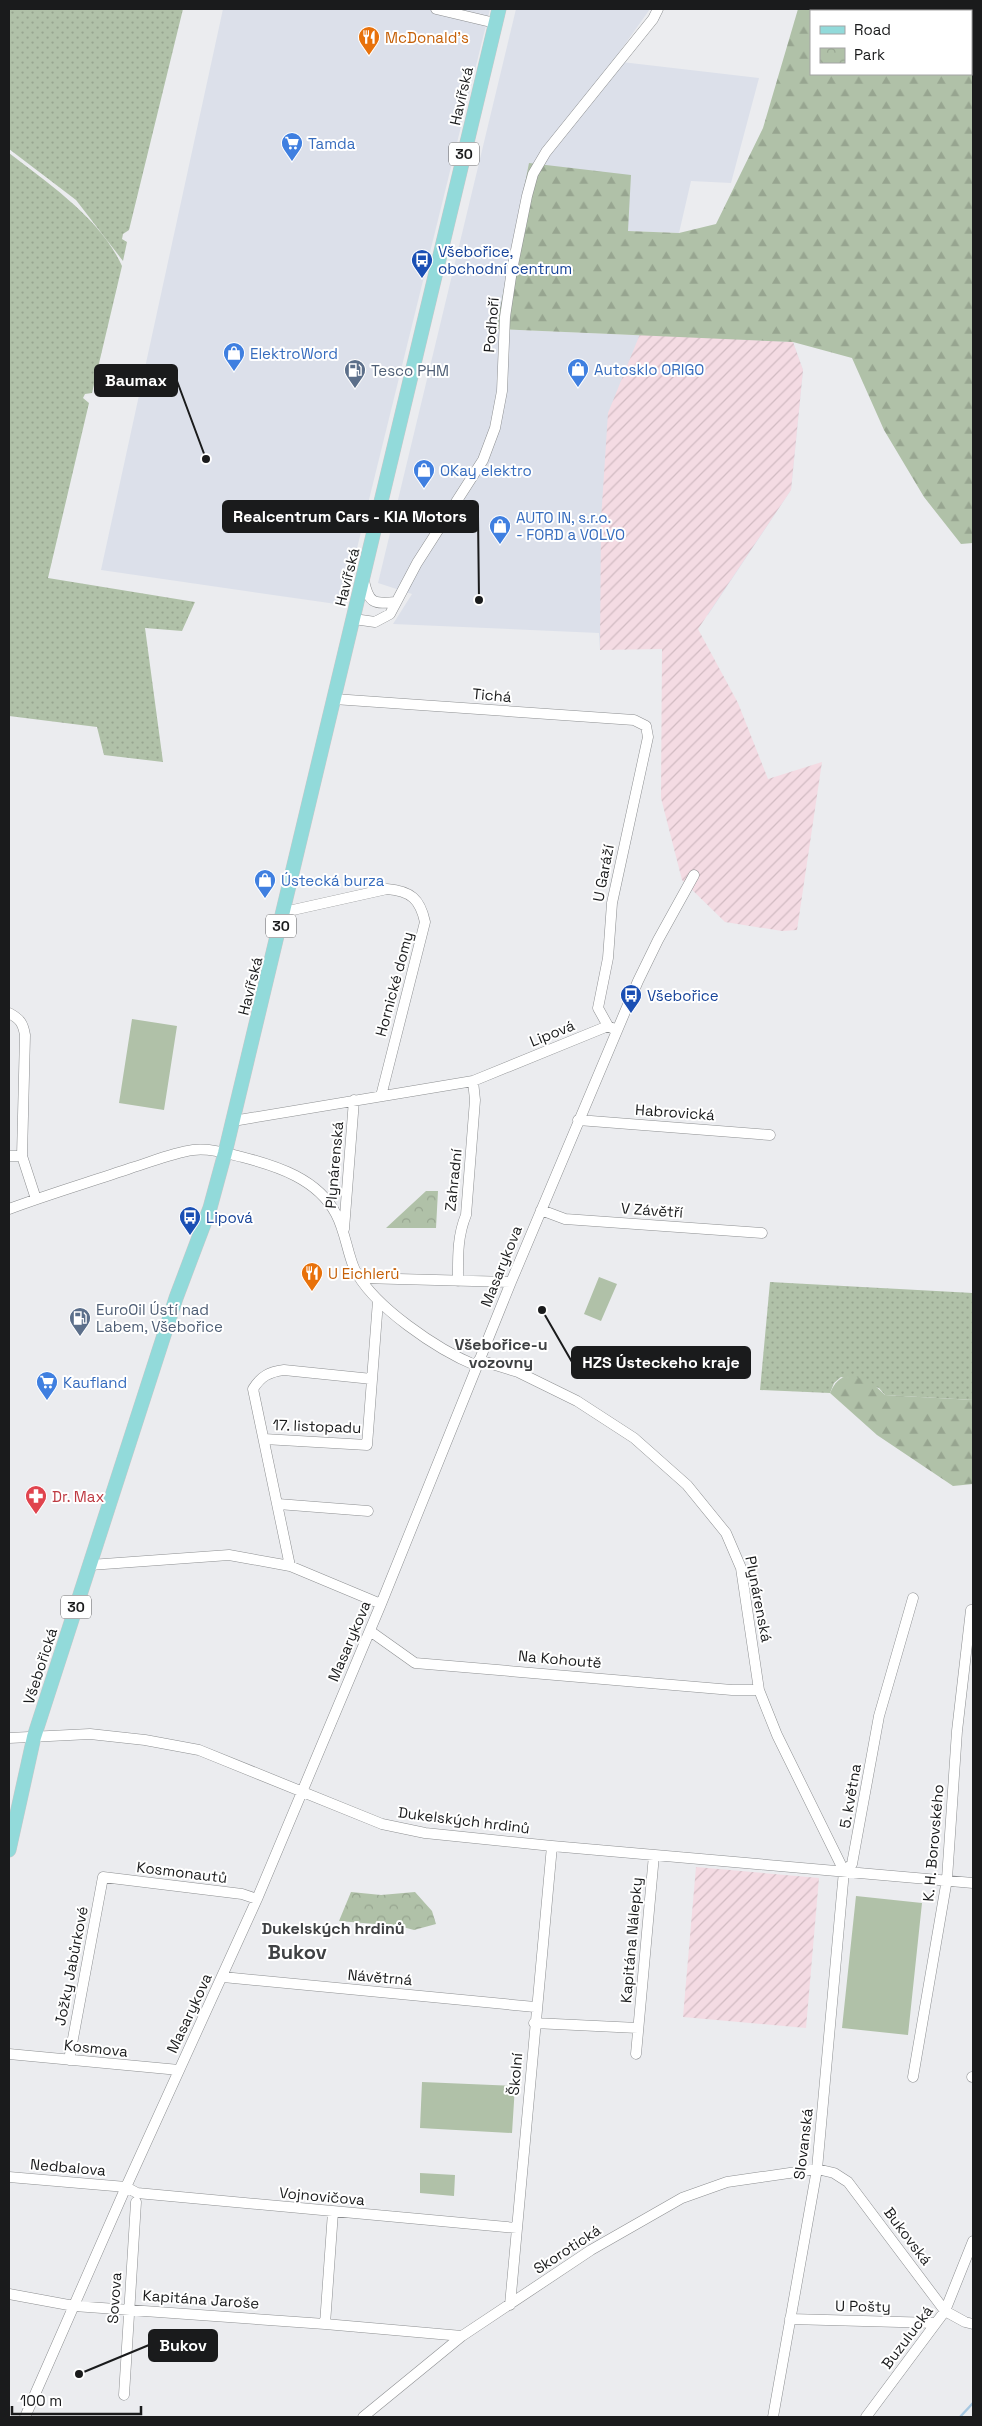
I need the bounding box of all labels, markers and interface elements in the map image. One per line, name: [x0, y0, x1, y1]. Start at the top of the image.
legend: [810, 10, 972, 75]
text: Road: [854, 20, 891, 39]
restaurant icon: McDonald's: [357, 25, 381, 56]
place label: McDonald's: [385, 28, 469, 47]
text: Park: [854, 45, 885, 64]
street label: Havířská: [445, 64, 477, 127]
supermarket icon: Tamda: [280, 131, 304, 162]
place label: Tamda: [308, 134, 356, 153]
road number: 30: [449, 142, 479, 166]
place label: Všebořice, obchodní centrum: [438, 242, 572, 278]
bus stop icon: Všebořice, obchodní centrum: [410, 248, 434, 279]
street label: Podhoří: [479, 296, 503, 353]
shop icon: ElektroWord: [222, 341, 246, 372]
place label: ElektroWord: [250, 344, 338, 363]
shop icon: Autosklo ORIGO: [566, 357, 590, 388]
fuel station icon: Tesco PHM: [343, 358, 367, 389]
place label: Autosklo ORIGO: [594, 360, 704, 379]
place label: Tesco PHM: [371, 361, 449, 380]
callout: Baumax: [95, 365, 177, 396]
text: Baumax: [105, 370, 167, 391]
shop icon: OKay elektro: [412, 458, 436, 489]
place label: OKay elektro: [440, 461, 532, 480]
callout: Realcentrum Cars - KIA Motors: [223, 501, 478, 532]
text: Realcentrum Cars - KIA Motors: [233, 506, 467, 527]
place label: AUTO IN, s.r.o. - FORD a VOLVO: [516, 508, 625, 544]
shop icon: AUTO IN, s.r.o. - FORD a VOLVO: [488, 514, 512, 545]
street label: Havířská: [331, 545, 364, 608]
street label: Tichá: [472, 684, 513, 706]
street label: U Garáží: [588, 842, 618, 903]
shop icon: Ústecká burza: [253, 868, 277, 899]
place label: Ústecká burza: [281, 871, 385, 890]
road number: 30: [266, 914, 296, 938]
street label: Hornické domy: [371, 929, 417, 1039]
street label: Havířská: [234, 954, 267, 1017]
bus stop icon: Všebořice: [619, 983, 643, 1014]
place label: Všebořice: [647, 986, 719, 1005]
street label: Lipová: [527, 1015, 578, 1051]
street label: Habrovická: [635, 1100, 716, 1124]
street label: Plynárenská: [321, 1120, 347, 1209]
street label: Zahradní: [440, 1147, 466, 1212]
street label: V Závětří: [620, 1198, 684, 1222]
bus stop icon: Lipová: [178, 1205, 202, 1236]
place label: Lipová: [206, 1208, 253, 1227]
street label: Masarykova: [476, 1222, 526, 1309]
restaurant icon: U Eichlerů: [300, 1261, 324, 1292]
place label: U Eichlerů: [328, 1264, 400, 1283]
place label: EuroOil Ústí nad Labem, Všebořice: [96, 1300, 223, 1336]
fuel station icon: EuroOil Ústí nad Labem, Všebořice: [68, 1306, 92, 1337]
district label: Všebořice-u vozovny: [454, 1334, 548, 1373]
callout: HZS Ústeckeho kraje: [572, 1347, 750, 1378]
text: HZS Ústeckeho kraje: [582, 1352, 740, 1373]
supermarket icon: Kaufland: [35, 1370, 59, 1401]
place label: Kaufland: [63, 1373, 127, 1392]
street label: 17. listopadu: [272, 1415, 362, 1437]
pharmacy icon: Dr. Max: [24, 1484, 48, 1515]
place label: Dr. Max: [52, 1487, 104, 1506]
street label: Plynárenská: [741, 1554, 777, 1644]
road number: 30: [61, 1595, 91, 1618]
street label: Masarykova: [323, 1597, 375, 1684]
street label: Všebořická: [19, 1625, 61, 1707]
street label: Na Kohoutě: [517, 1646, 603, 1672]
street label: 5. května: [835, 1762, 865, 1830]
street label: K. H. Borovského: [918, 1784, 948, 1902]
street label: Dukelských hrdinů: [397, 1802, 531, 1838]
street label: Kosmonautů: [136, 1857, 228, 1887]
street label: Kapitána Nálepky: [616, 1876, 646, 2004]
street label: Jožky Jabůrkové: [50, 1905, 92, 2027]
district label: Dukelských hrdinů: [261, 1918, 405, 1939]
district label: Bukov: [267, 1939, 327, 1965]
street label: Návětrná: [347, 1965, 414, 1989]
street label: Masarykova: [162, 1970, 216, 2056]
street label: Kosmova: [63, 2035, 129, 2061]
street label: Školní: [504, 2052, 526, 2096]
street label: Slovanská: [789, 2107, 817, 2181]
street label: Nedbalova: [29, 2154, 107, 2180]
street label: Vojnovičova: [278, 2183, 366, 2209]
street label: Bukovská: [880, 2203, 936, 2269]
street label: Skorotická: [530, 2220, 605, 2278]
street label: Sovova: [103, 2271, 125, 2324]
street label: Kapitána Jaroše: [142, 2285, 260, 2313]
street label: U Pošty: [835, 2296, 891, 2316]
street label: Buzulucká: [877, 2301, 937, 2372]
callout: Bukov: [149, 2330, 217, 2361]
text: Bukov: [159, 2335, 207, 2356]
scale bar: [12, 2384, 141, 2416]
text: 100 m: [20, 2391, 62, 2410]

